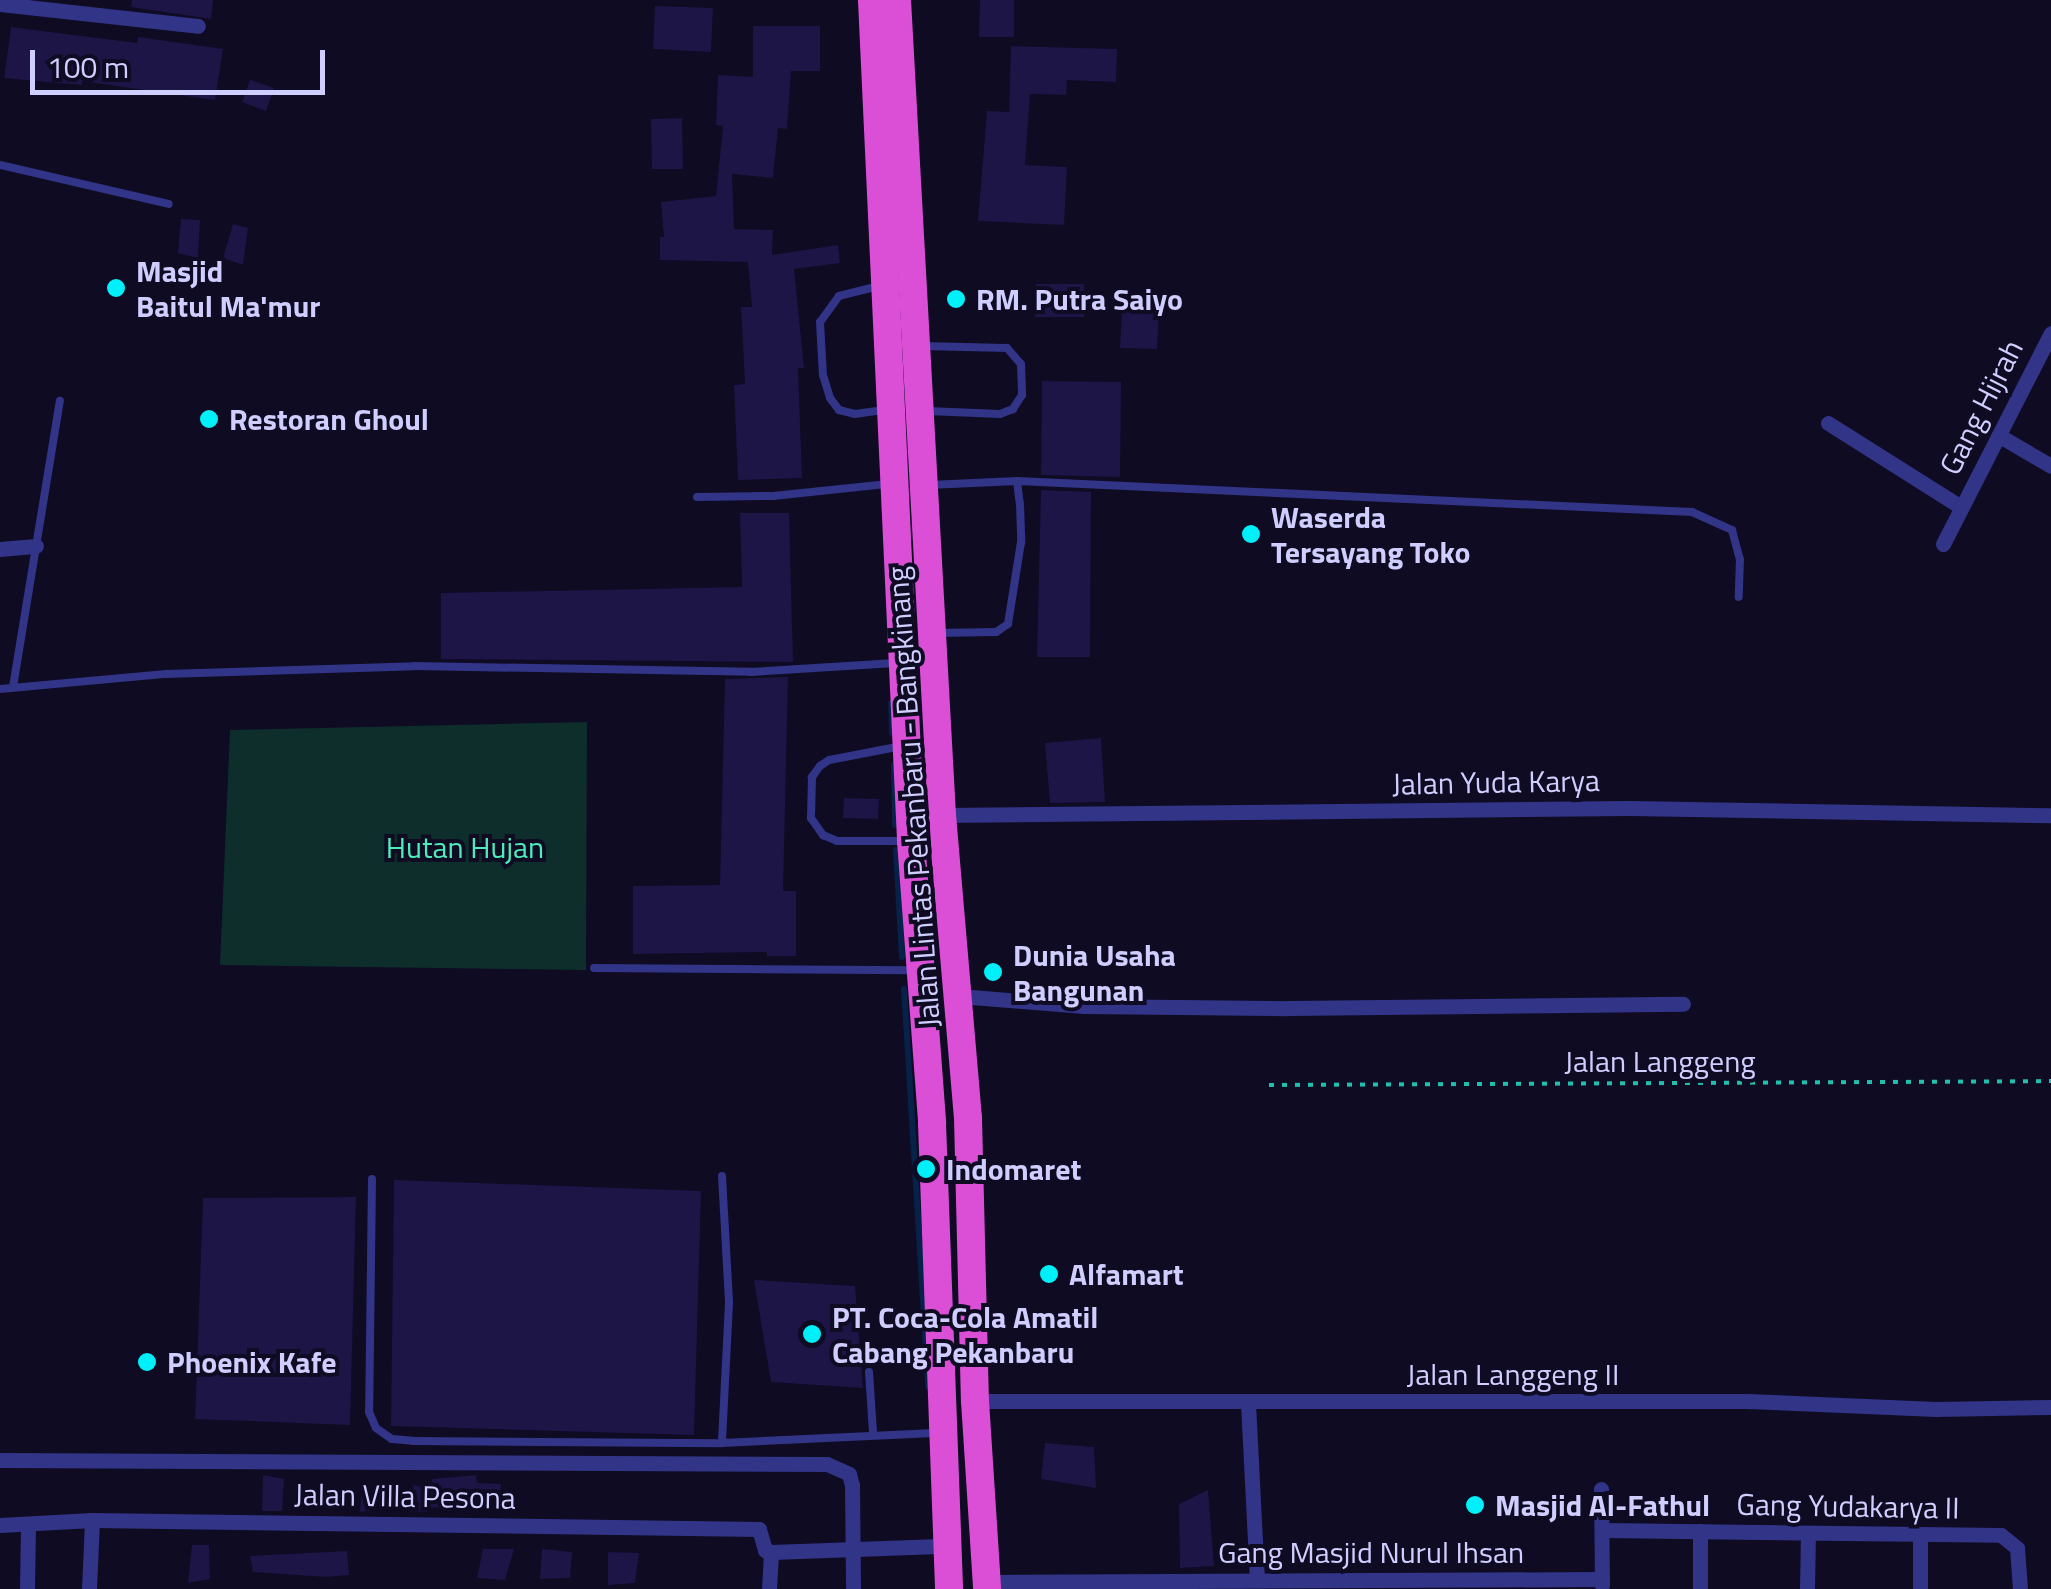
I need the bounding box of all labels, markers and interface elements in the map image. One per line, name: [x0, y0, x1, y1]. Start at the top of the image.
scale bar: [35, 30, 330, 92]
text: 100 m: [47, 44, 129, 90]
place label: Masjid Baitul Ma'mur: [136, 253, 320, 324]
marker: Masjid Baitul Ma'mur: [105, 277, 127, 299]
place label: RM. Putra Saiyo: [976, 281, 1183, 317]
marker: RM. Putra Saiyo: [945, 288, 967, 310]
street label: Gang Hijrah: [1932, 334, 2030, 480]
place label: Restoran Ghoul: [229, 401, 429, 437]
marker: Restoran Ghoul: [198, 408, 220, 430]
place label: Waserda Tersayang Toko: [1271, 499, 1471, 570]
marker: Waserda Tersayang Toko: [1240, 523, 1262, 545]
street label: Jalan Lintas Pekanbaru - Bangkinang: [879, 565, 947, 1029]
street label: Jalan Yuda Karya: [1392, 762, 1600, 802]
park label: Hutan Hujan: [386, 829, 544, 865]
place label: Dunia Usaha Bangunan: [1013, 937, 1176, 1008]
marker: Dunia Usaha Bangunan: [982, 961, 1004, 983]
street label: Jalan Langgeng: [1564, 1043, 1756, 1079]
place label: Indomaret: [946, 1151, 1081, 1187]
marker: Indomaret: [915, 1158, 937, 1180]
place label: Alfamart: [1069, 1256, 1184, 1292]
marker: Alfamart: [1038, 1263, 1060, 1285]
place label: PT. Coca-Cola Amatil Cabang Pekanbaru: [832, 1299, 1098, 1370]
marker: PT. Coca-Cola Amatil Cabang Pekanbaru: [801, 1323, 823, 1345]
place label: Phoenix Kafe: [167, 1344, 337, 1380]
marker: Phoenix Kafe: [136, 1351, 158, 1373]
street label: Jalan Langgeng II: [1407, 1356, 1619, 1392]
street label: Jalan Villa Pesona: [294, 1476, 516, 1516]
street label: Gang Yudakarya II: [1736, 1486, 1960, 1526]
place label: Masjid Al-Fathul: [1495, 1487, 1710, 1523]
marker: Masjid Al-Fathul: [1464, 1494, 1486, 1516]
street label: Gang Masjid Nurul Ihsan: [1218, 1534, 1524, 1570]

